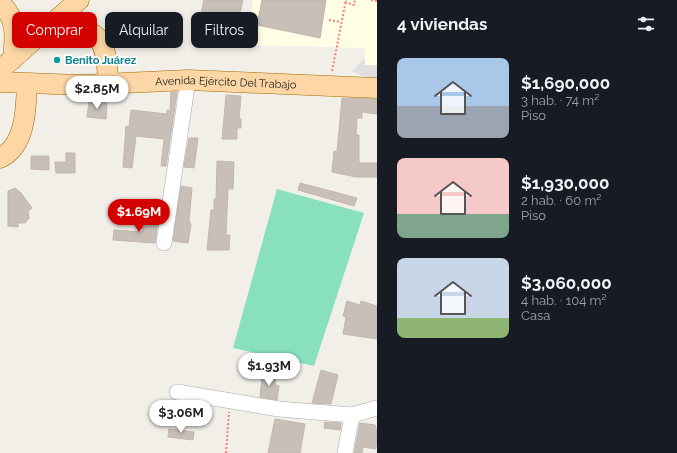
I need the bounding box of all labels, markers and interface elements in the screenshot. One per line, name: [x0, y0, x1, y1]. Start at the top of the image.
chip: Comprar: [12, 12, 97, 48]
chip: Alquilar: [105, 12, 183, 48]
chip: Filtros: [191, 12, 258, 48]
icon: filters: [635, 13, 657, 35]
text: 4 viviendas: [397, 14, 487, 34]
place label: Benito Juárez: [65, 54, 137, 67]
marker: Benito Juárez: [52, 55, 62, 65]
text: $1,690,000: [521, 73, 610, 93]
street label: Avenida Ejército Del Trabajo: [155, 74, 297, 92]
icon: home: [429, 74, 477, 122]
pin: $2.85M: [64, 76, 130, 110]
text: $2.85M: [75, 81, 119, 96]
text: 3 hab. · 74 m²: [521, 93, 599, 108]
text: Piso: [521, 108, 546, 123]
text: $1,930,000: [521, 173, 609, 193]
icon: home: [429, 174, 477, 222]
text: 2 hab. · 60 m²: [521, 193, 601, 208]
pin: $1.69M: [106, 199, 172, 233]
text: $1.69M: [117, 204, 161, 219]
text: Piso: [521, 208, 546, 223]
text: $3,060,000: [521, 273, 612, 293]
icon: home: [429, 274, 477, 322]
text: 4 hab. · 104 m²: [521, 293, 607, 308]
text: Casa: [521, 308, 550, 323]
pin: $1.93M: [236, 353, 302, 387]
text: $1.93M: [247, 358, 291, 373]
pin: $3.06M: [148, 400, 214, 434]
text: $3.06M: [158, 405, 204, 420]

